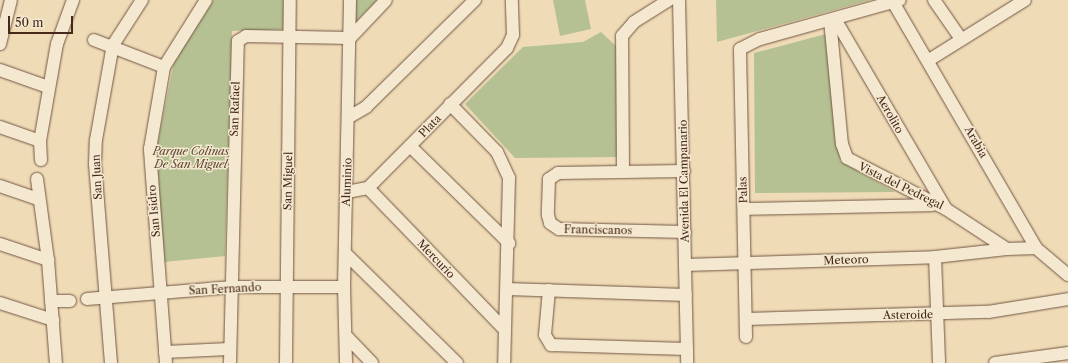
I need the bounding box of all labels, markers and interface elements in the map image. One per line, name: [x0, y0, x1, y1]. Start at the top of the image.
scale bar: [10, 8, 75, 34]
text: 50 m: [15, 15, 44, 30]
street label: San Rafael: [227, 81, 243, 137]
street label: Aerolito: [874, 92, 906, 136]
street label: Plata: [416, 112, 444, 140]
street label: Avenida El Campanario: [676, 119, 692, 243]
street label: Arabia: [962, 124, 990, 160]
park label: Parque Colinas De San Miguel: [153, 145, 229, 171]
street label: San Miguel: [281, 152, 295, 210]
street label: San Juan: [89, 154, 105, 200]
street label: Aluminio: [340, 157, 354, 207]
street label: Vista del Pedregal: [856, 160, 946, 212]
street label: Palas: [736, 176, 750, 204]
street label: San Isidro: [145, 184, 163, 238]
street label: Franciscanos: [564, 223, 632, 237]
street label: Mercurio: [414, 237, 458, 281]
street label: Meteoro: [823, 253, 869, 267]
street label: San Fernando: [188, 281, 262, 297]
street label: Asteroide: [883, 308, 933, 322]

